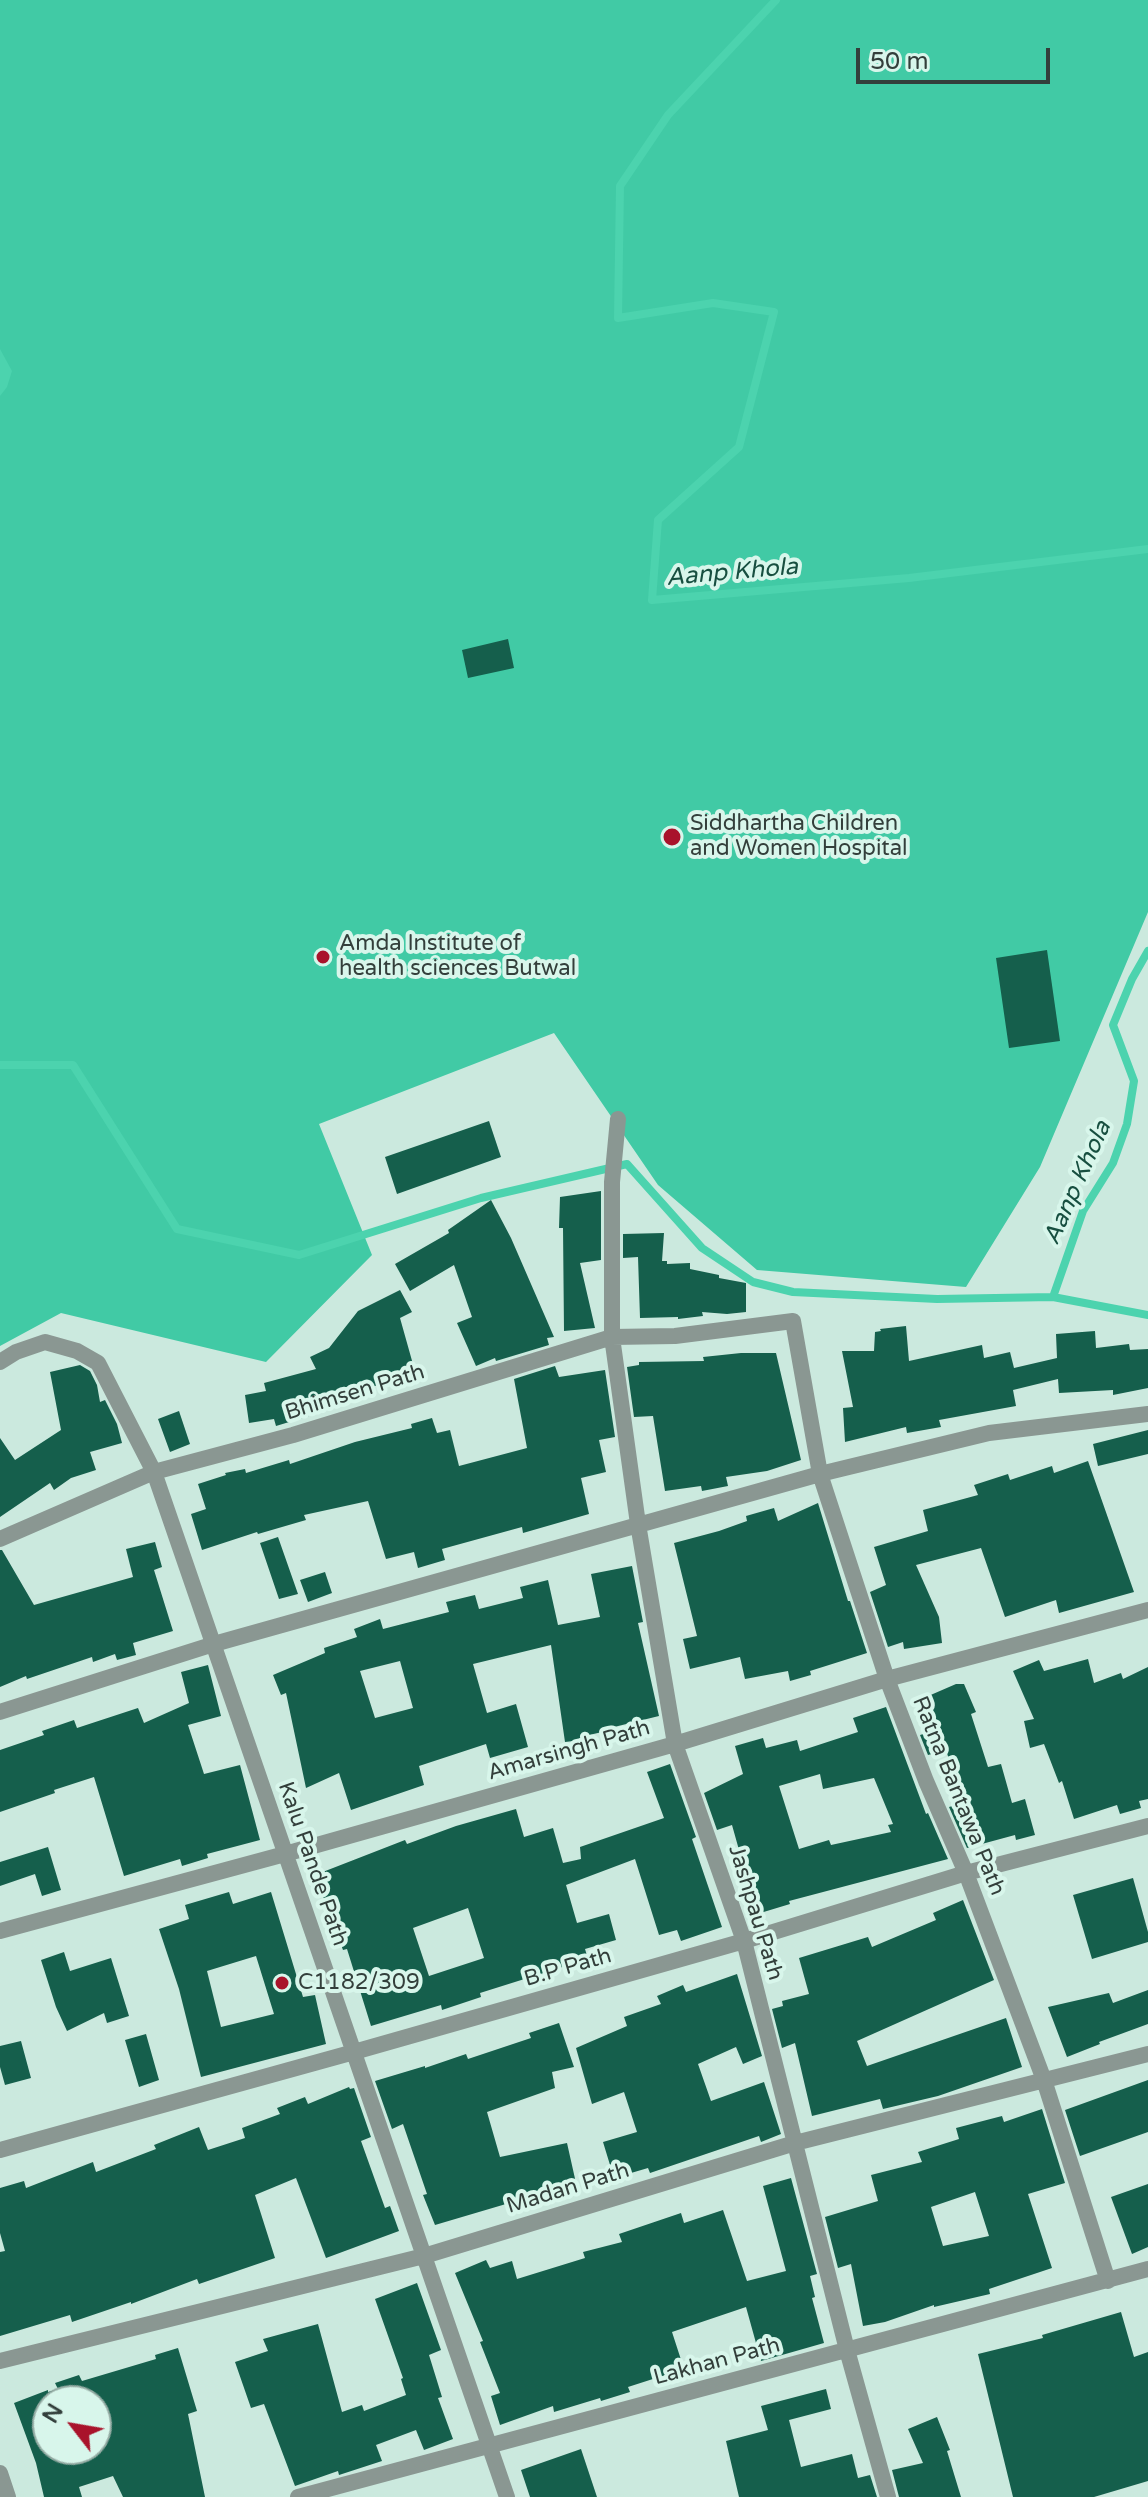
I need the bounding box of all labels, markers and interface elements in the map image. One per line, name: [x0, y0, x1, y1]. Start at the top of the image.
scale bar: [860, 32, 1054, 82]
text: 50 m: [870, 47, 928, 76]
water label: Aanp Khola: [665, 553, 799, 593]
place label: Siddhartha Children and Women Hospital: [690, 811, 908, 862]
marker: Siddhartha Children and Women Hospital: [661, 826, 683, 848]
place label: Amda Institute of health sciences Butwal: [339, 931, 576, 982]
marker: Amda Institute of health sciences Butwal: [314, 948, 332, 966]
water label: Aanp Khola: [1038, 1117, 1118, 1249]
street label: Bhimsen Path: [282, 1359, 428, 1427]
street label: Ratna Bantawa Path: [906, 1693, 1010, 1899]
street label: Amarsingh Path: [485, 1715, 653, 1787]
street label: Kalu Pande Path: [272, 1778, 352, 1950]
street label: Jashpau Path: [722, 1842, 788, 1984]
street label: B.P Path: [521, 1943, 615, 1993]
place label: C1182/309: [298, 1970, 420, 1996]
marker: C1182/309: [273, 1974, 291, 1992]
street label: Madan Path: [503, 2158, 633, 2220]
street label: Lakhan Path: [651, 2332, 783, 2392]
north arrow: [32, 2385, 112, 2465]
text: N: [37, 2399, 69, 2428]

